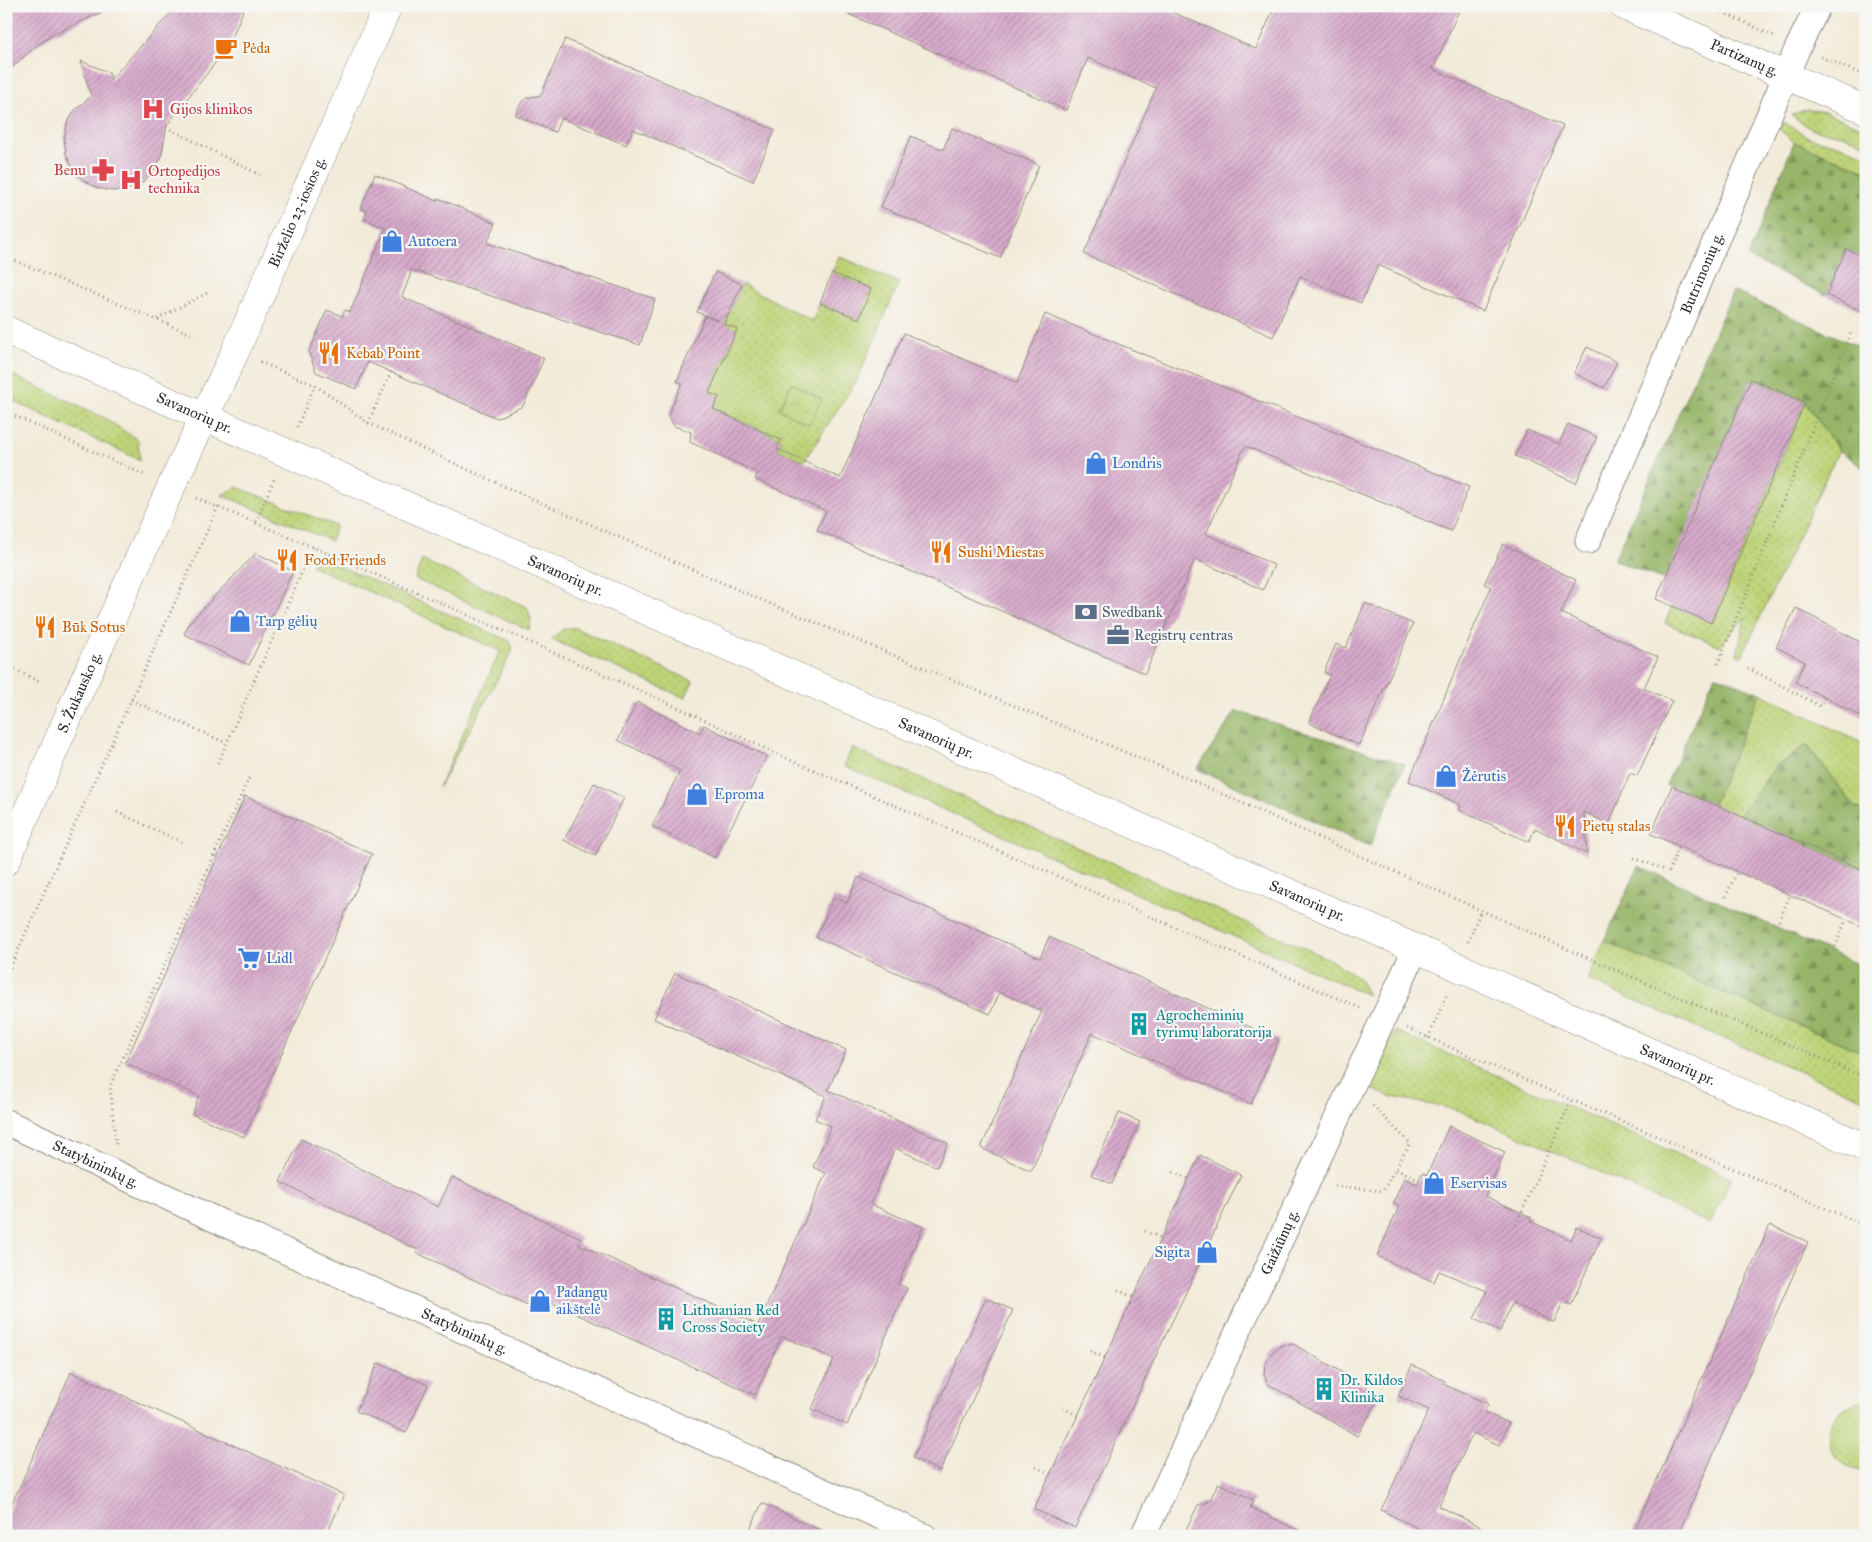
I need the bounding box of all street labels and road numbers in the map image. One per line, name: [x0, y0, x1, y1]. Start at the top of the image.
street label: Partizanų g.: [1708, 35, 1781, 80]
street label: Birželio 23-iosios g.: [264, 154, 329, 270]
street label: Butrimonių g.: [1677, 230, 1727, 317]
street label: Savanorių pr.: [154, 388, 235, 437]
street label: Savanorių pr.: [525, 551, 606, 600]
street label: S. Žukausko g.: [53, 649, 105, 736]
street label: Savanorių pr.: [896, 714, 977, 762]
street label: Savanorių pr.: [1267, 876, 1348, 925]
street label: Savanorių pr.: [1637, 1040, 1718, 1089]
street label: Statybininkų g.: [50, 1136, 142, 1192]
street label: Gaižiūnų g.: [1257, 1207, 1302, 1278]
street label: Statybininkų g.: [419, 1304, 511, 1358]

